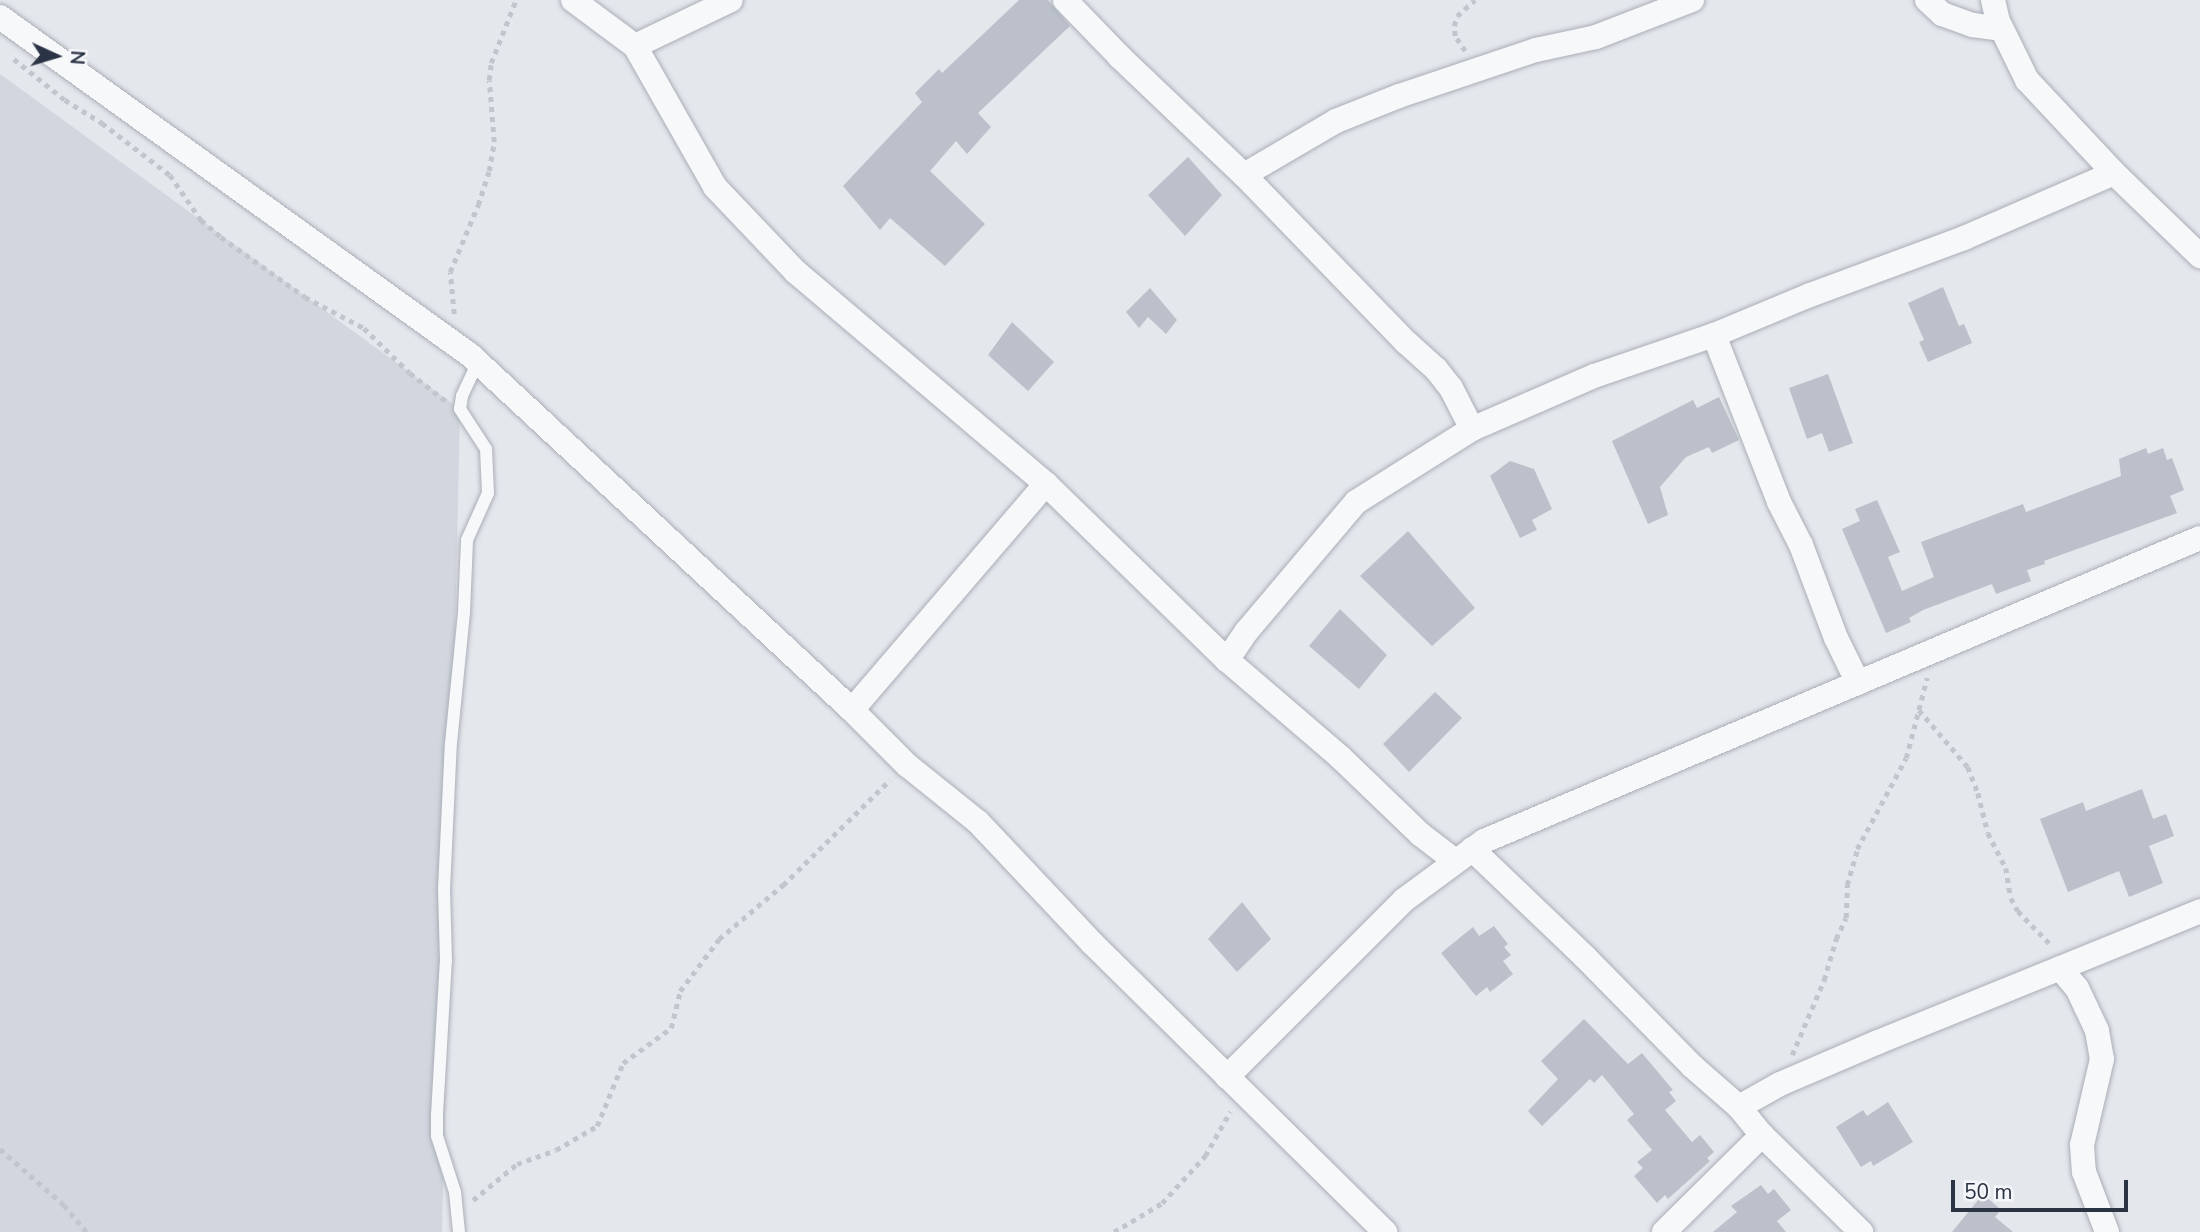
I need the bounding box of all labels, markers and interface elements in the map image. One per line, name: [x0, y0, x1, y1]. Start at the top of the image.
north arrow: [21, 21, 91, 91]
text: N: [63, 49, 90, 65]
scale bar: [1955, 1166, 2132, 1210]
text: 50 m: [1964, 1178, 2013, 1206]

